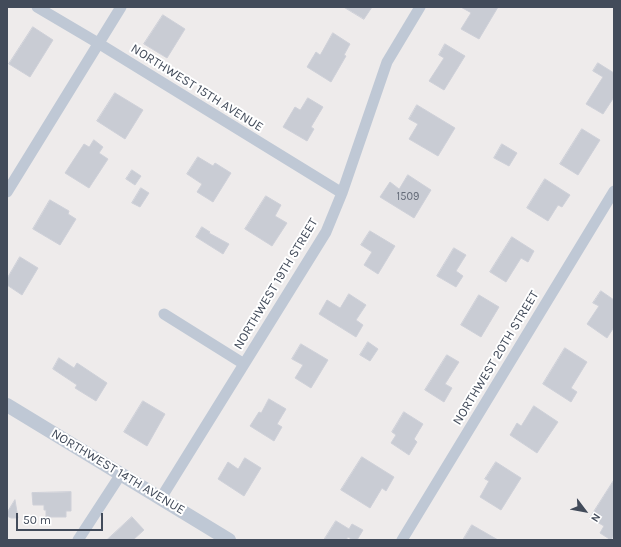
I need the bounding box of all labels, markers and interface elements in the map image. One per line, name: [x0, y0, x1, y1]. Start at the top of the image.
street label: NORTHWEST 15TH AVENUE: [128, 41, 266, 135]
house number: 1509: [397, 190, 419, 204]
street label: NORTHWEST 19TH STREET: [231, 216, 321, 352]
street label: NORTHWEST 20TH STREET: [450, 288, 542, 428]
street label: NORTHWEST 14TH AVENUE: [48, 426, 188, 518]
north arrow: [565, 491, 605, 531]
scale bar: [18, 505, 105, 531]
text: N: [588, 511, 603, 524]
text: 50 m: [23, 513, 51, 527]

